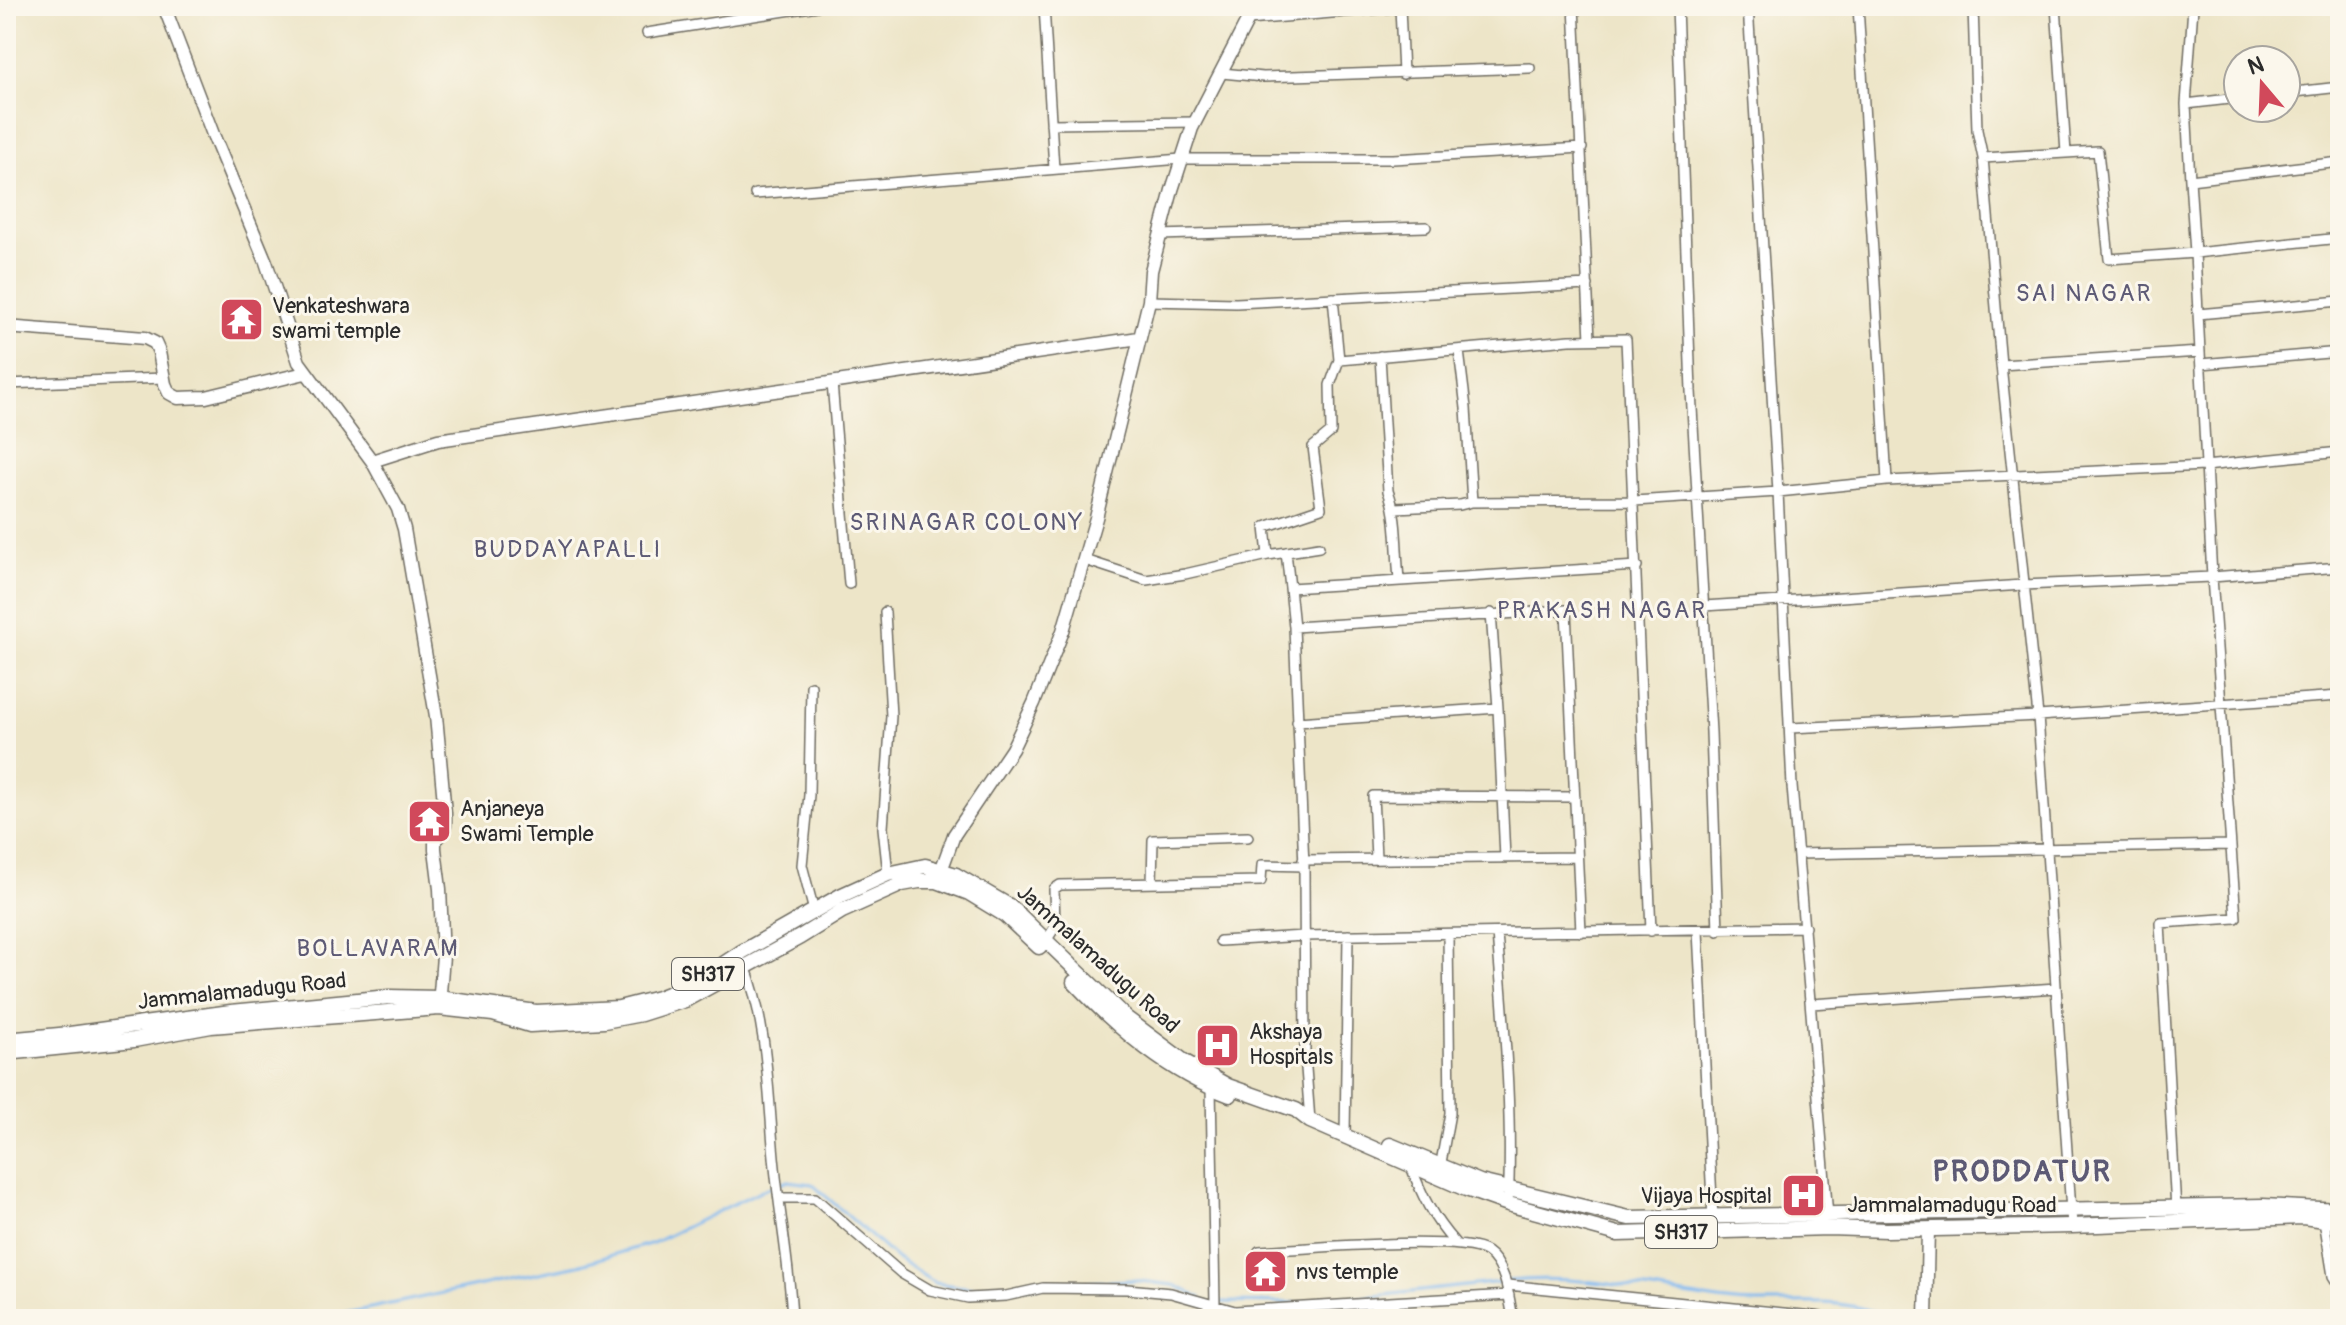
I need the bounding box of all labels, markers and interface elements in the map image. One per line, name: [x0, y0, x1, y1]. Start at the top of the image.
north arrow: [2222, 44, 2302, 124]
text: N: [2244, 50, 2268, 82]
district label: SAI NAGAR: [2016, 279, 2152, 308]
place label: Venkateshwara swami temple: [272, 292, 410, 345]
temple icon: Venkateshwara swami temple: [217, 295, 265, 343]
district label: SRINAGAR COLONY: [849, 508, 1085, 537]
district label: BUDDAYAPALLI: [474, 535, 662, 564]
district label: PRAKASH NAGAR: [1497, 596, 1707, 625]
place label: Anjaneya Swami Temple: [460, 795, 594, 848]
temple icon: Anjaneya Swami Temple: [405, 798, 453, 846]
street label: Jammalamadugu Road: [1011, 878, 1185, 1040]
district label: BOLLAVARAM: [296, 934, 460, 963]
road number: SH317: [672, 958, 744, 990]
street label: Jammalamadugu Road: [136, 966, 348, 1016]
place label: Akshaya Hospitals: [1249, 1018, 1333, 1071]
hospital icon: Akshaya Hospitals: [1194, 1021, 1242, 1069]
district label: PRODDATUR: [1932, 1153, 2112, 1190]
hospital icon: Vijaya Hospital: [1779, 1172, 1827, 1220]
place label: Vijaya Hospital: [1641, 1182, 1772, 1210]
street label: Jammalamadugu Road: [1847, 1191, 2057, 1219]
road number: SH317: [1645, 1216, 1717, 1248]
temple icon: nvs temple: [1241, 1248, 1289, 1296]
place label: nvs temple: [1296, 1258, 1399, 1286]

